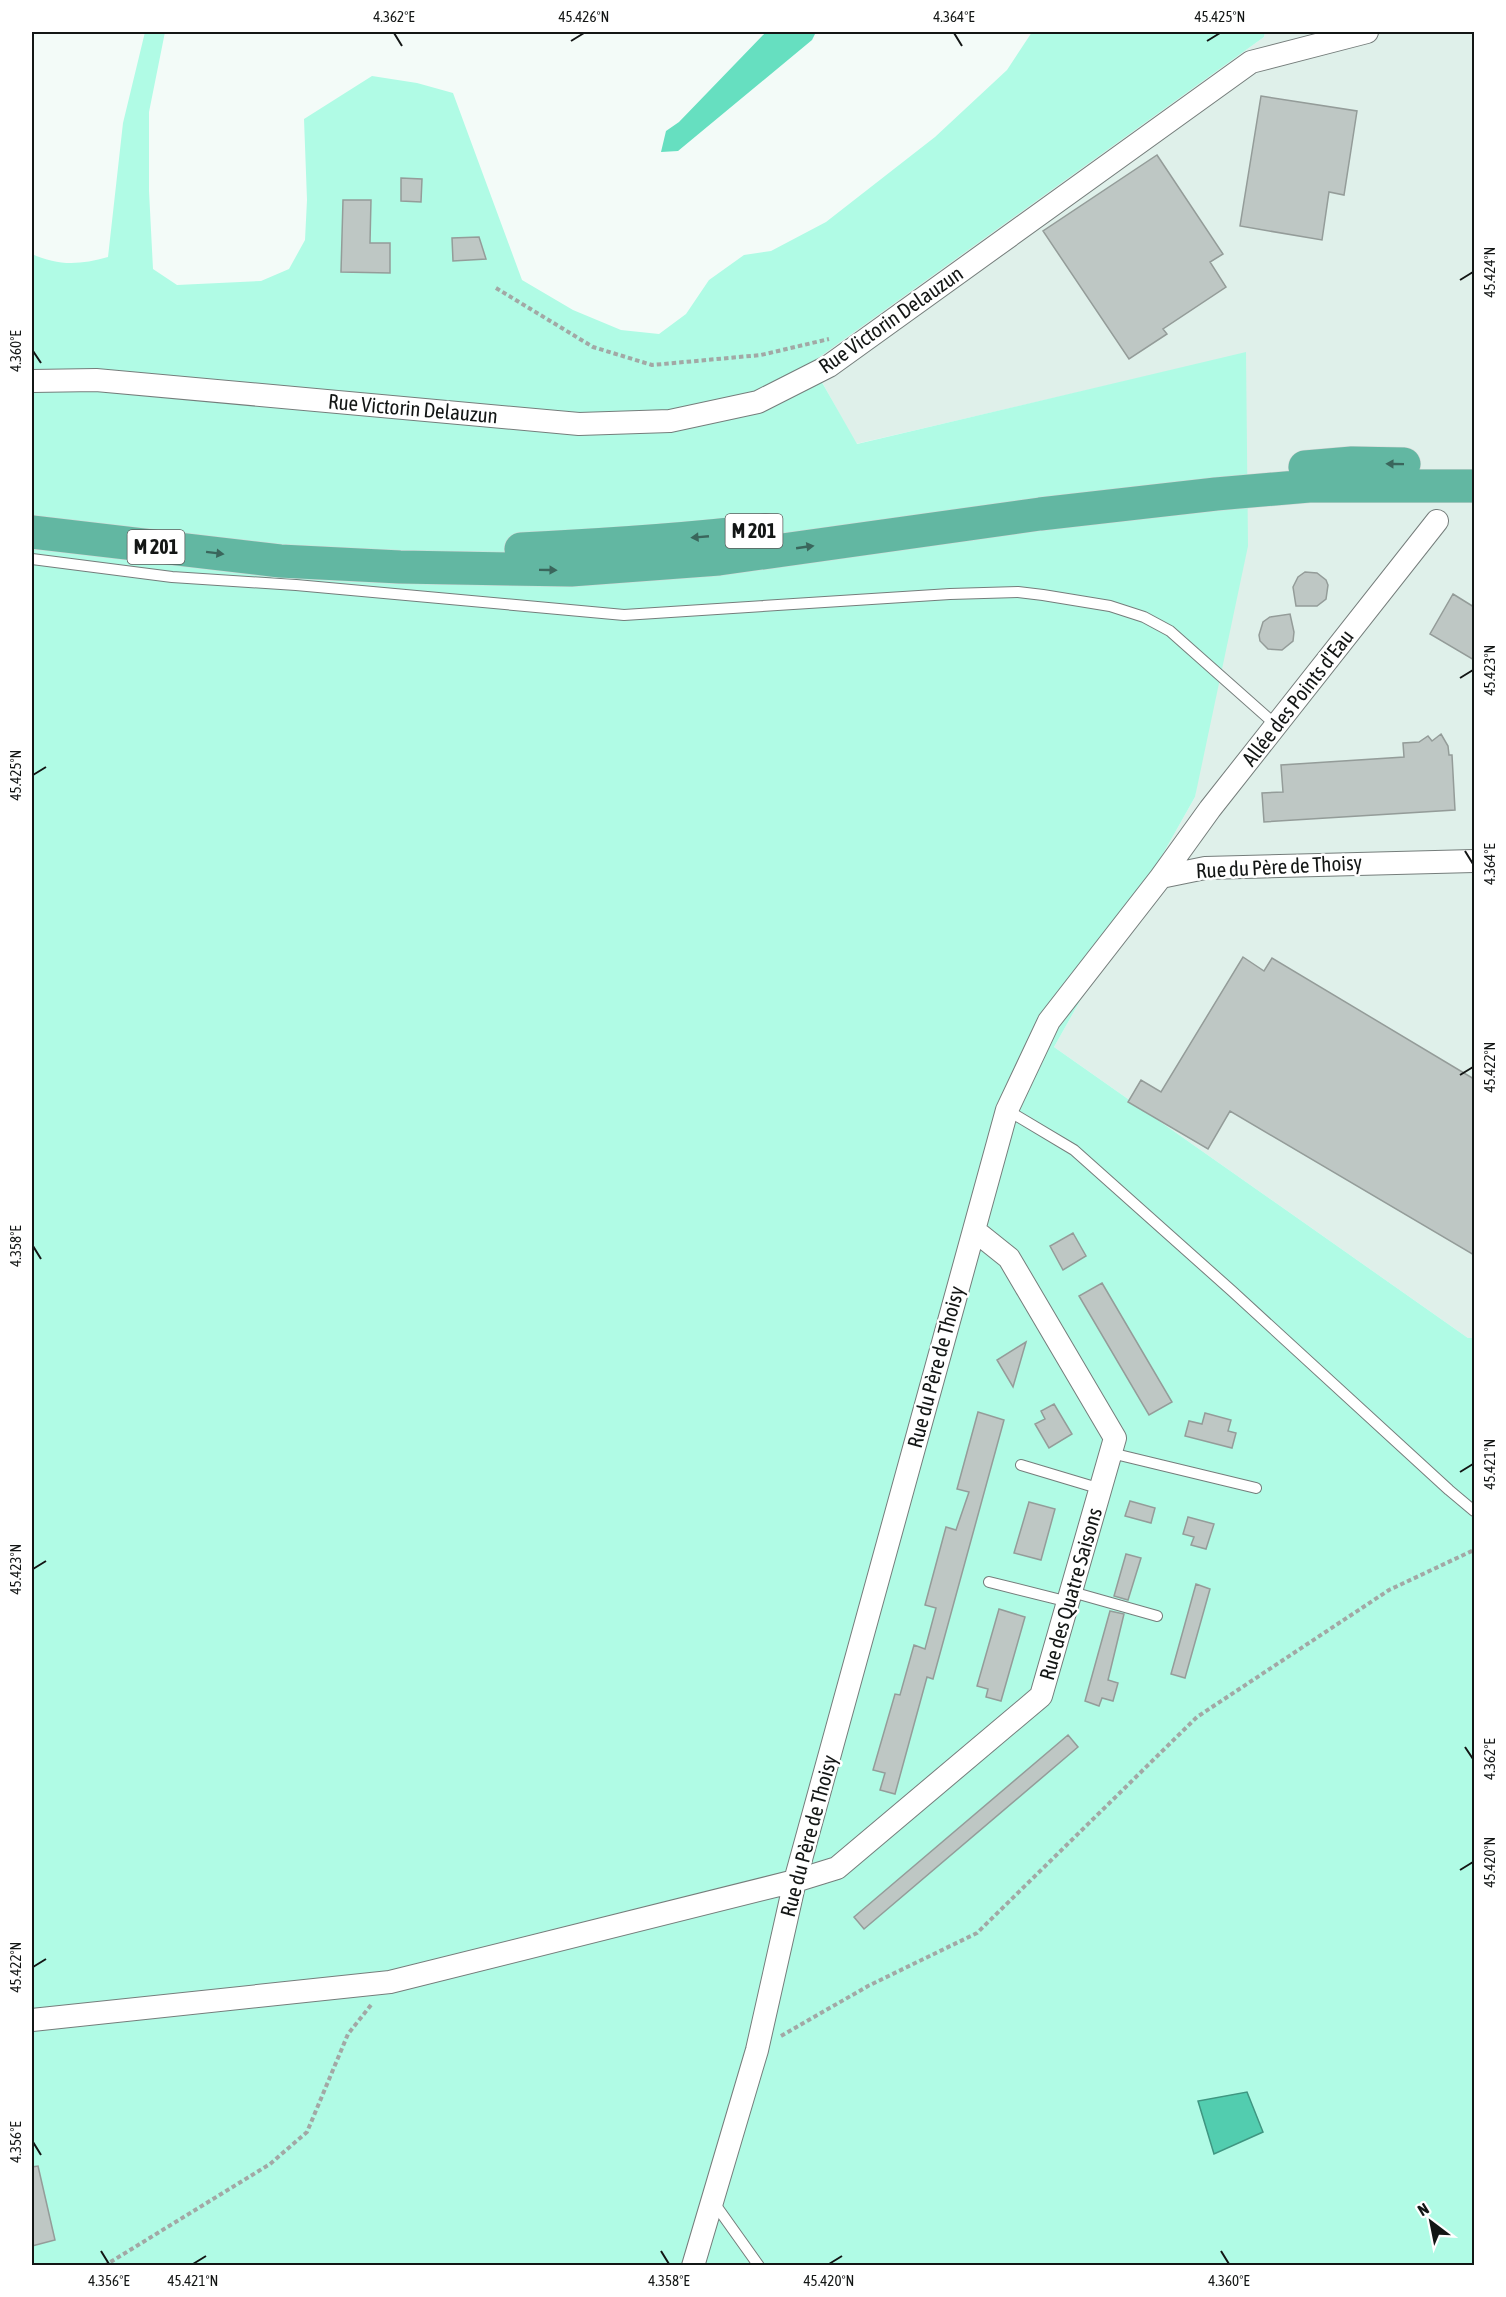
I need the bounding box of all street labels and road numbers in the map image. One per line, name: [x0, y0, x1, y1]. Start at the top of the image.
street label: Rue Victorin Delauzun: [814, 260, 967, 378]
street label: Rue Victorin Delauzun: [327, 389, 499, 427]
road number: M 201: [726, 514, 783, 548]
road number: M 201: [128, 530, 184, 564]
street label: Allée des Points d'Eau: [1237, 624, 1358, 770]
street label: Rue du Père de Thoisy: [1195, 850, 1363, 882]
street label: Rue du Père de Thoisy: [902, 1283, 968, 1450]
street label: Rue des Quatre Saisons: [1034, 1505, 1106, 1683]
street label: Rue du Père de Thoisy: [775, 1752, 841, 1919]

